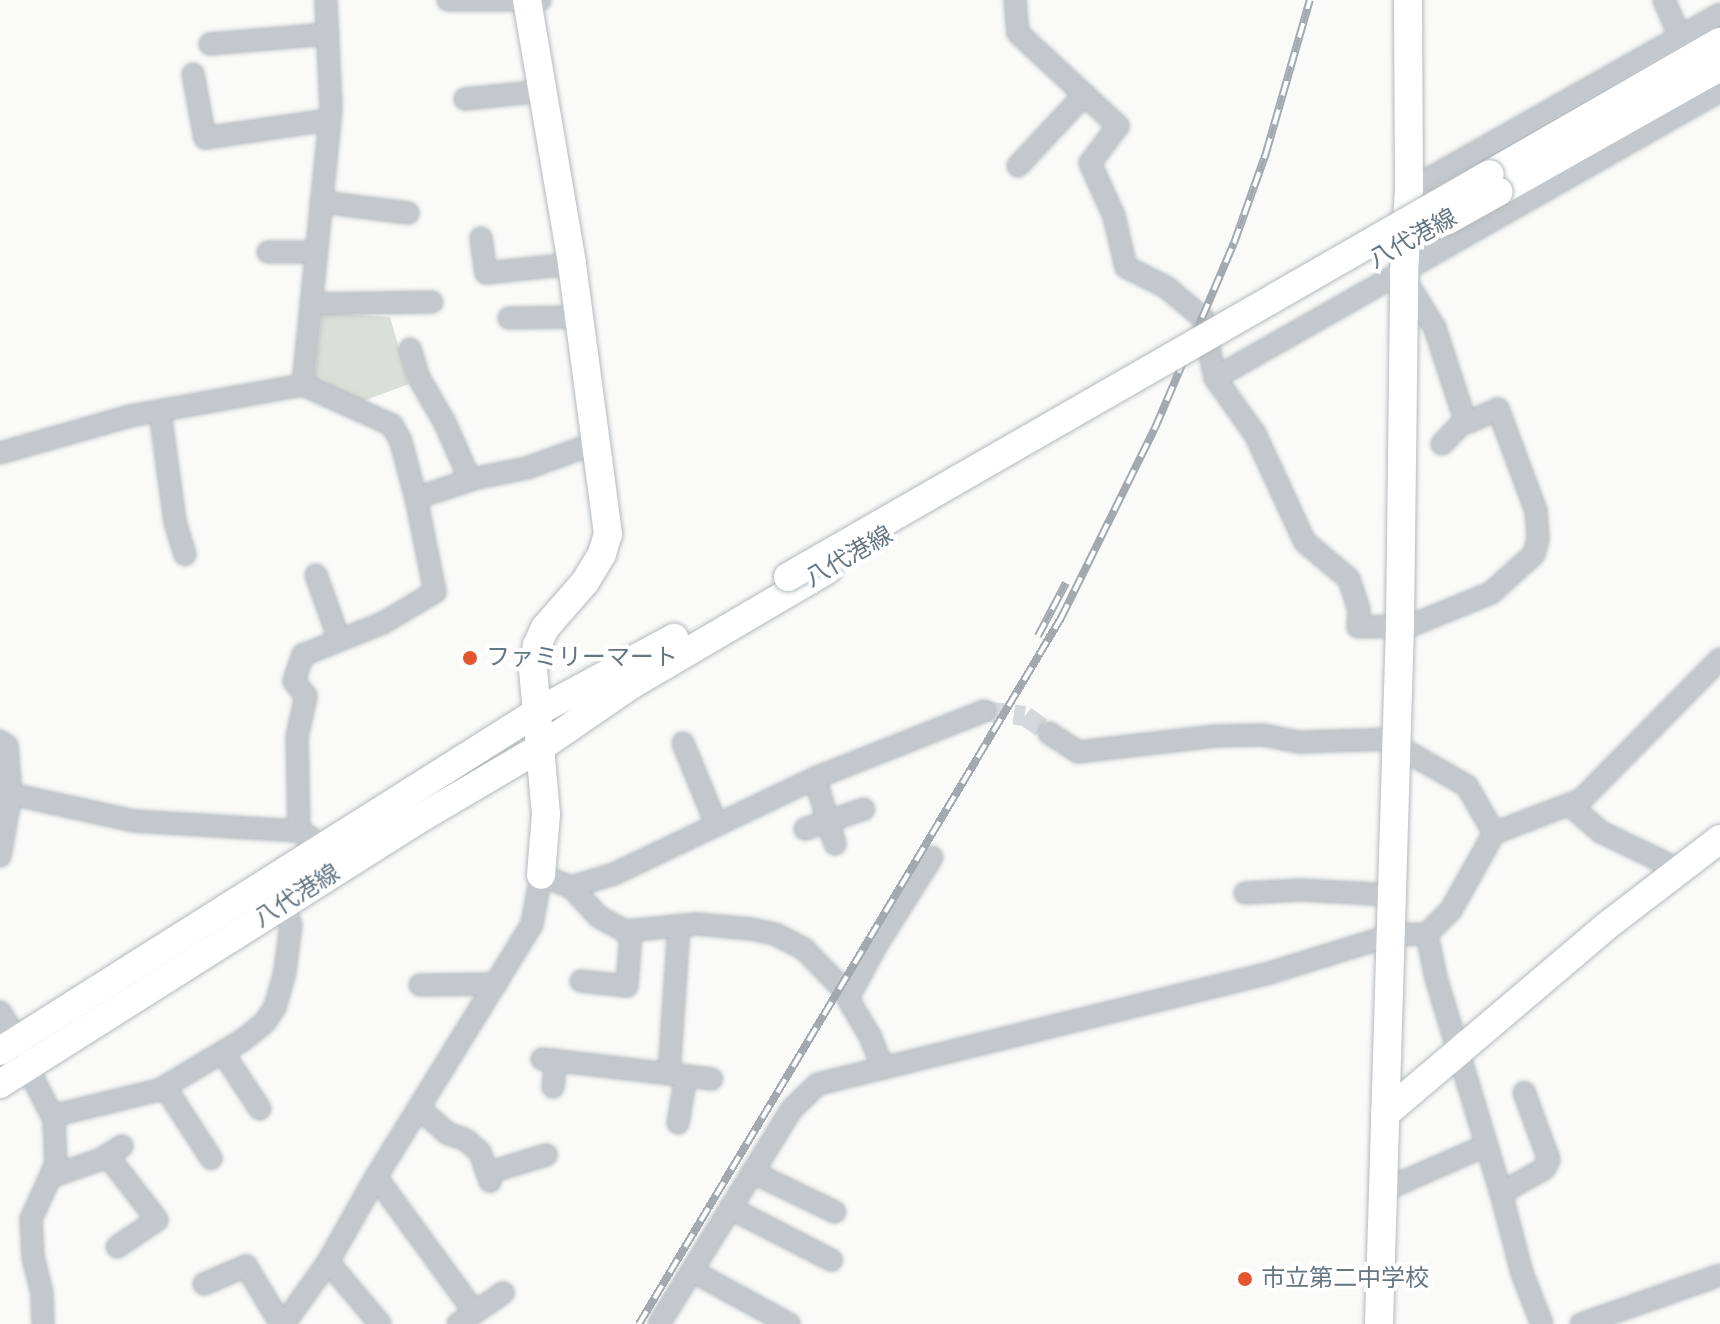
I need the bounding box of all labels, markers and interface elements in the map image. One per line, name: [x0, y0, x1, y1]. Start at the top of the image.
street label: 八代港線: [1364, 203, 1462, 275]
street label: 八代港線: [800, 521, 898, 593]
place label: ファミリーマート: [486, 644, 678, 672]
marker: ファミリーマート: [461, 649, 479, 667]
street label: 八代港線: [249, 858, 345, 934]
place label: 市立第二中学校: [1261, 1265, 1429, 1293]
marker: 市立第二中学校: [1236, 1270, 1254, 1288]

